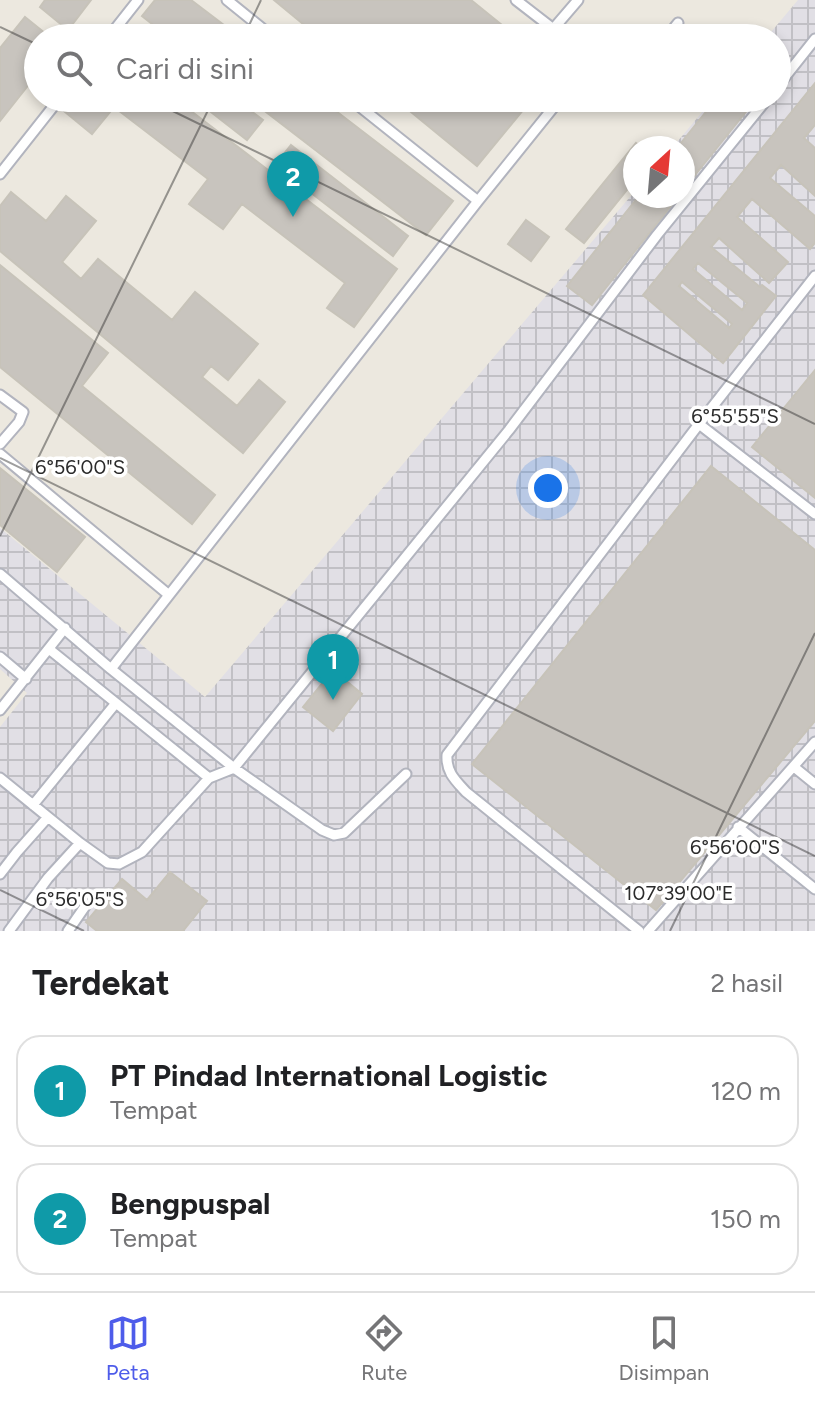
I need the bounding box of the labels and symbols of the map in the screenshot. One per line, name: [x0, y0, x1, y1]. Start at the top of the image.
north arrow: [623, 136, 695, 208]
pin: 2: [267, 151, 319, 217]
text: 6°55'55"S: [691, 404, 779, 428]
text: 6°56'00"S: [35, 455, 125, 479]
your location: [528, 468, 568, 508]
pin: 1: [307, 634, 359, 700]
text: 6°56'00"S: [690, 835, 780, 859]
text: 107°39'00"E: [624, 881, 734, 905]
text: 6°56'05"S: [36, 887, 124, 911]

